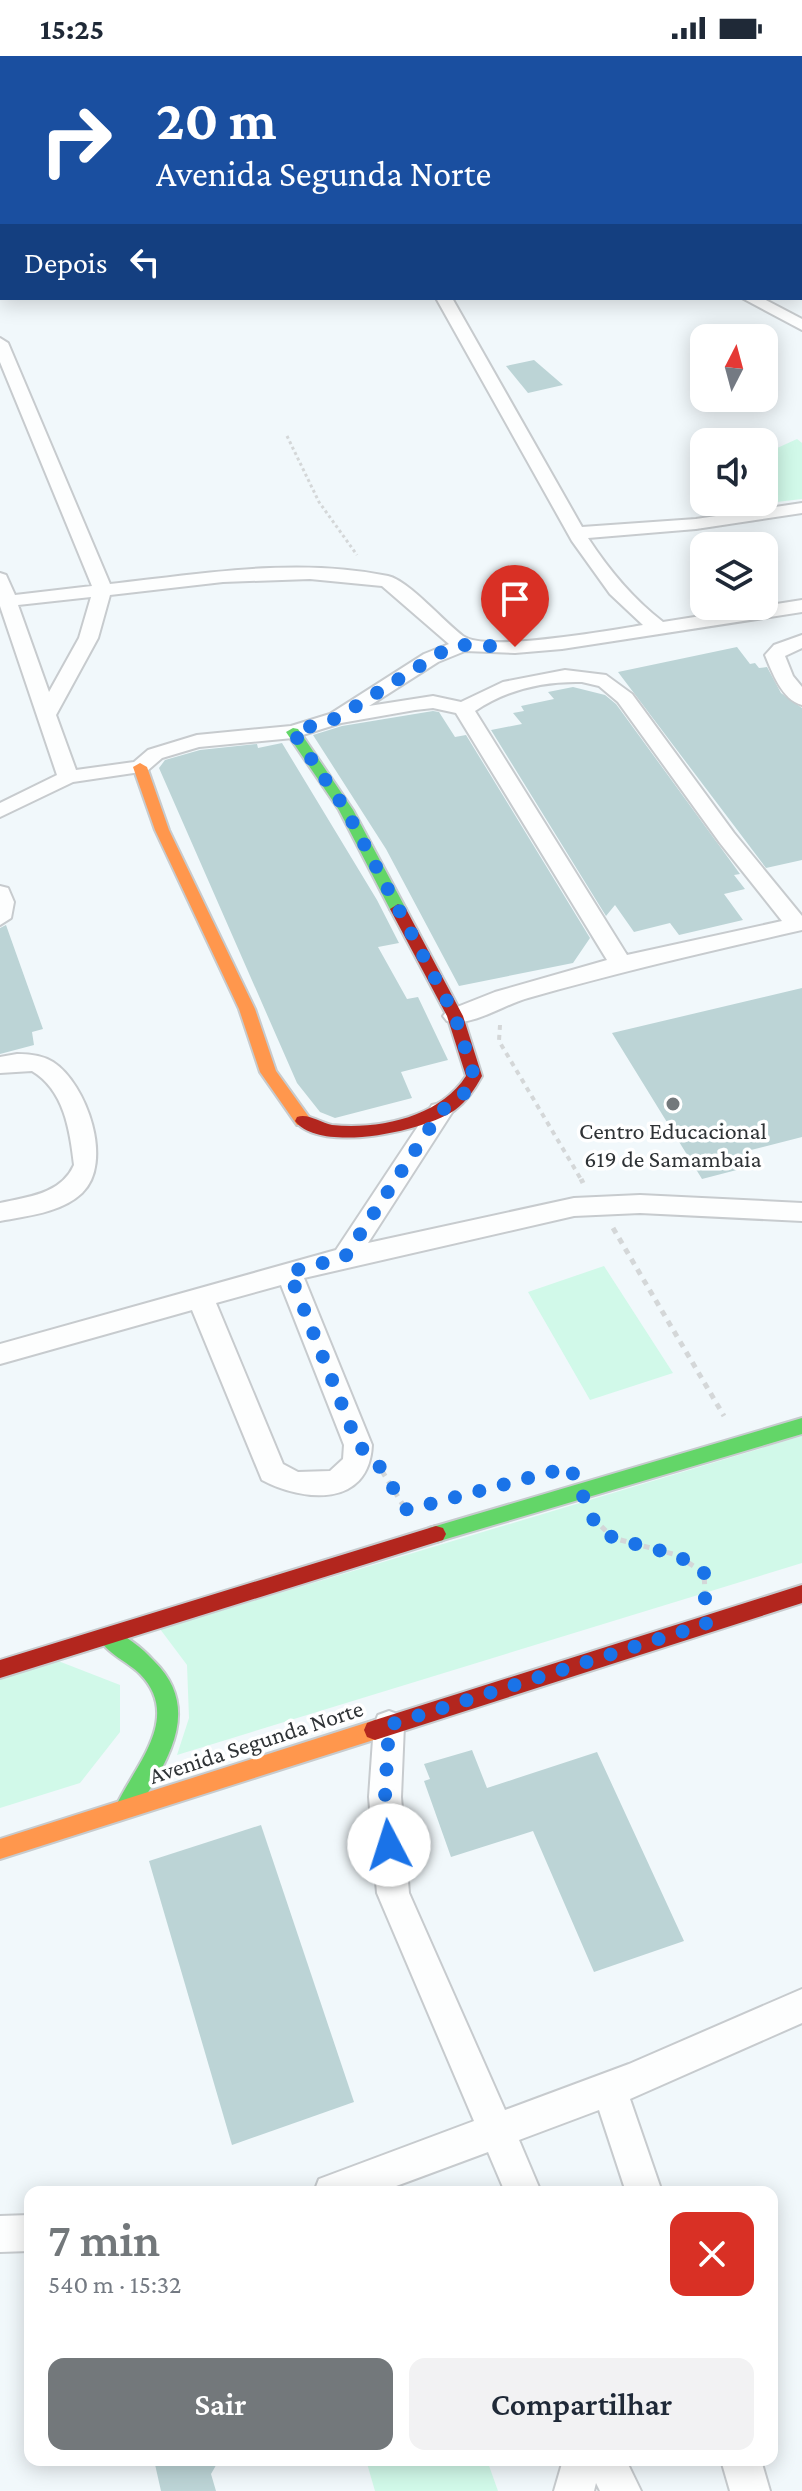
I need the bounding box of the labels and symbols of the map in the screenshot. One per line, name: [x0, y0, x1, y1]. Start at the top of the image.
north arrow: [690, 324, 778, 412]
pin: [481, 565, 549, 647]
marker: Centro Educacional 619 de Samambaia: [664, 1095, 682, 1113]
place label: Centro Educacional 619 de Samambaia: [579, 1117, 767, 1172]
street label: Avenida Segunda Norte: [145, 1694, 366, 1789]
position arrow: [347, 1803, 431, 1887]

